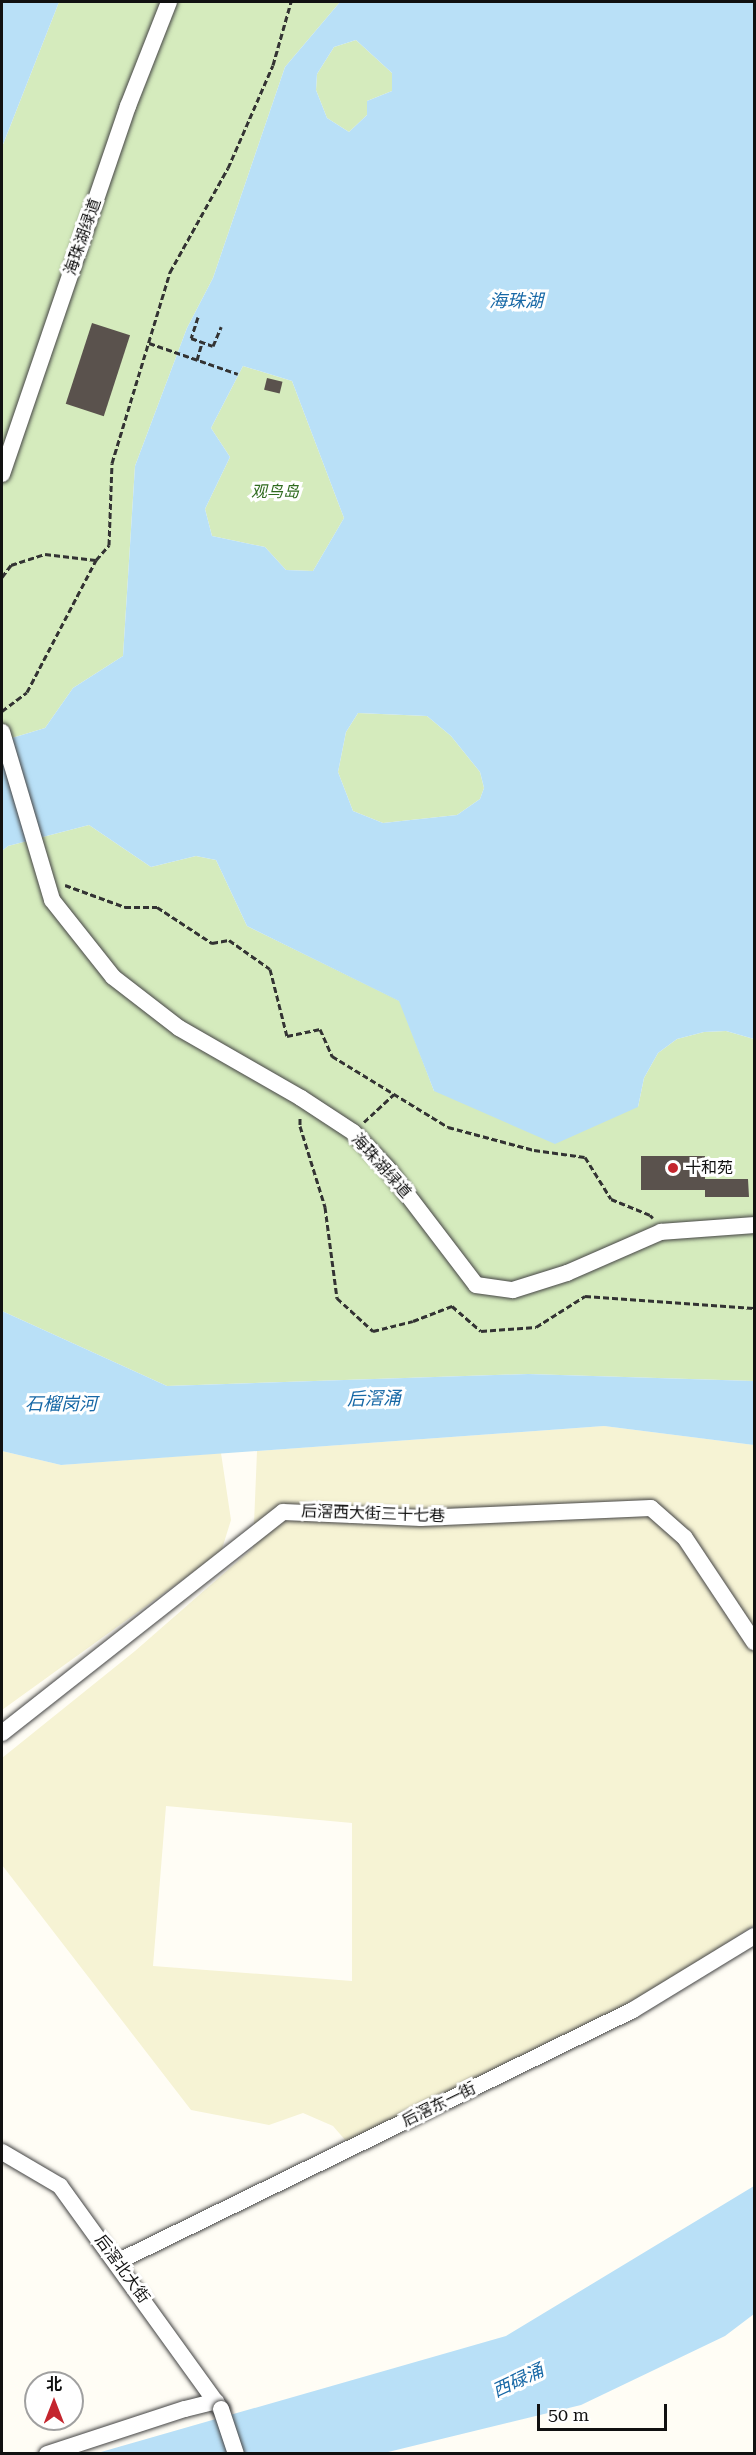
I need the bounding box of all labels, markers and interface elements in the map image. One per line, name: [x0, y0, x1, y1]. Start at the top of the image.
street label: 海珠湖绿道: [61, 196, 105, 278]
water label: 海珠湖: [489, 290, 543, 312]
park label: 观鸟岛: [251, 482, 299, 502]
street label: 海珠湖绿道: [347, 1130, 415, 1202]
place label: 十和苑: [685, 1158, 733, 1178]
marker: 十和苑: [666, 1161, 680, 1175]
water label: 后滘涌: [347, 1388, 401, 1410]
water label: 石榴岗河: [25, 1393, 97, 1415]
street label: 后滘西大街三十七巷: [301, 1502, 445, 1526]
street label: 后滘东一街: [399, 2079, 479, 2131]
street label: 后滘北大街: [91, 2231, 153, 2307]
water label: 西碌涌: [489, 2360, 547, 2402]
north arrow: [24, 2371, 84, 2431]
text: 北: [46, 2375, 62, 2394]
scale bar: [540, 2392, 670, 2430]
text: 50 m: [548, 2404, 589, 2425]

